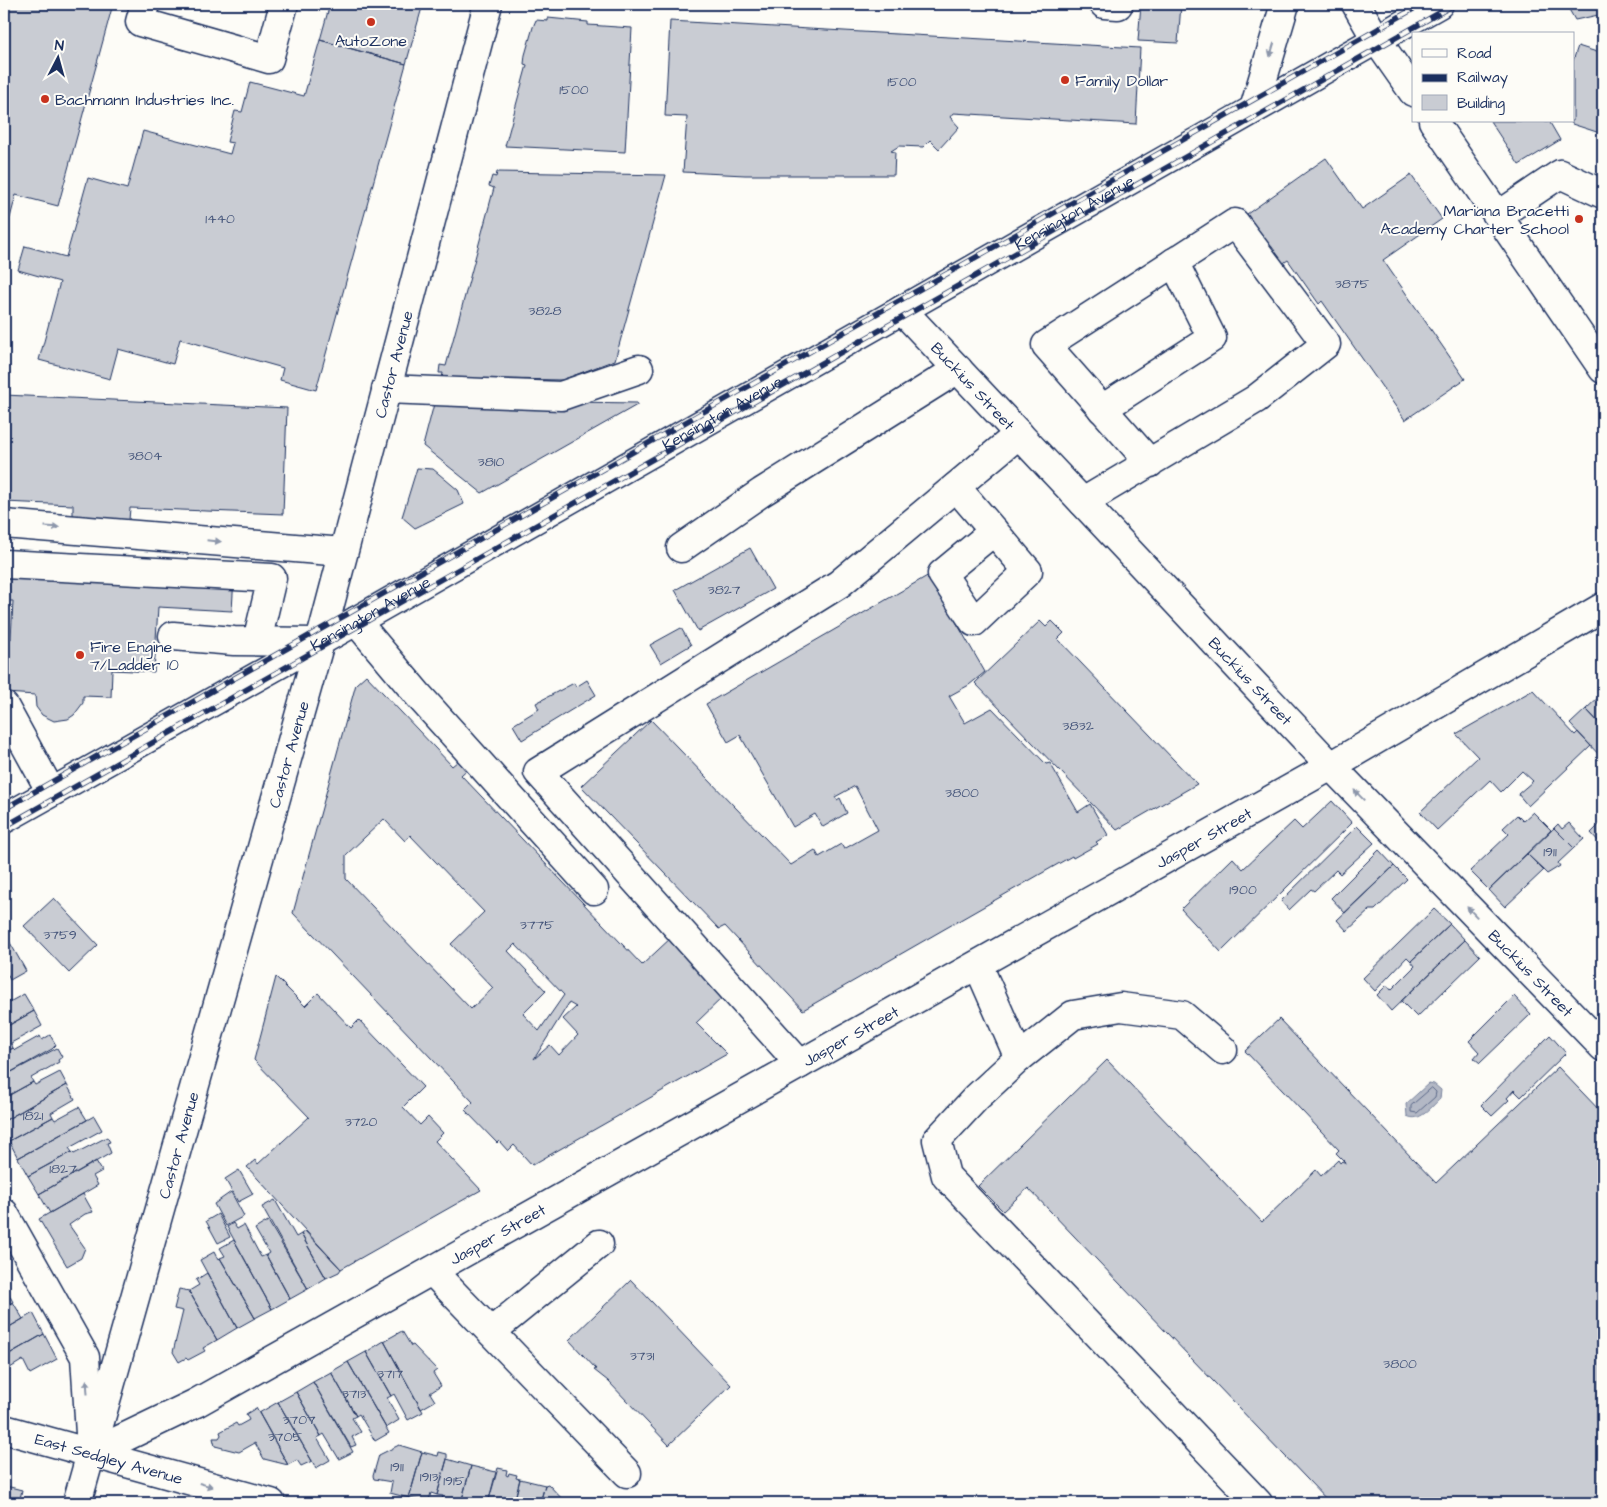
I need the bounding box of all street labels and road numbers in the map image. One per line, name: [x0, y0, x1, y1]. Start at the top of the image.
street label: Kensington Avenue: [1010, 170, 1139, 256]
street label: Castor Avenue: [369, 308, 419, 420]
street label: Buckius Street: [926, 337, 1020, 436]
street label: Kensington Avenue: [658, 370, 787, 456]
street label: Kensington Avenue: [306, 571, 435, 657]
street label: Buckius Street: [1203, 632, 1297, 731]
street label: Castor Avenue: [264, 698, 315, 811]
street label: Jasper Street: [1152, 802, 1257, 874]
street label: Buckius Street: [1483, 925, 1578, 1022]
street label: Jasper Street: [799, 1001, 903, 1072]
street label: Castor Avenue: [153, 1089, 205, 1201]
street label: Jasper Street: [446, 1199, 550, 1270]
street label: East Sedgley Avenue: [32, 1428, 185, 1490]

